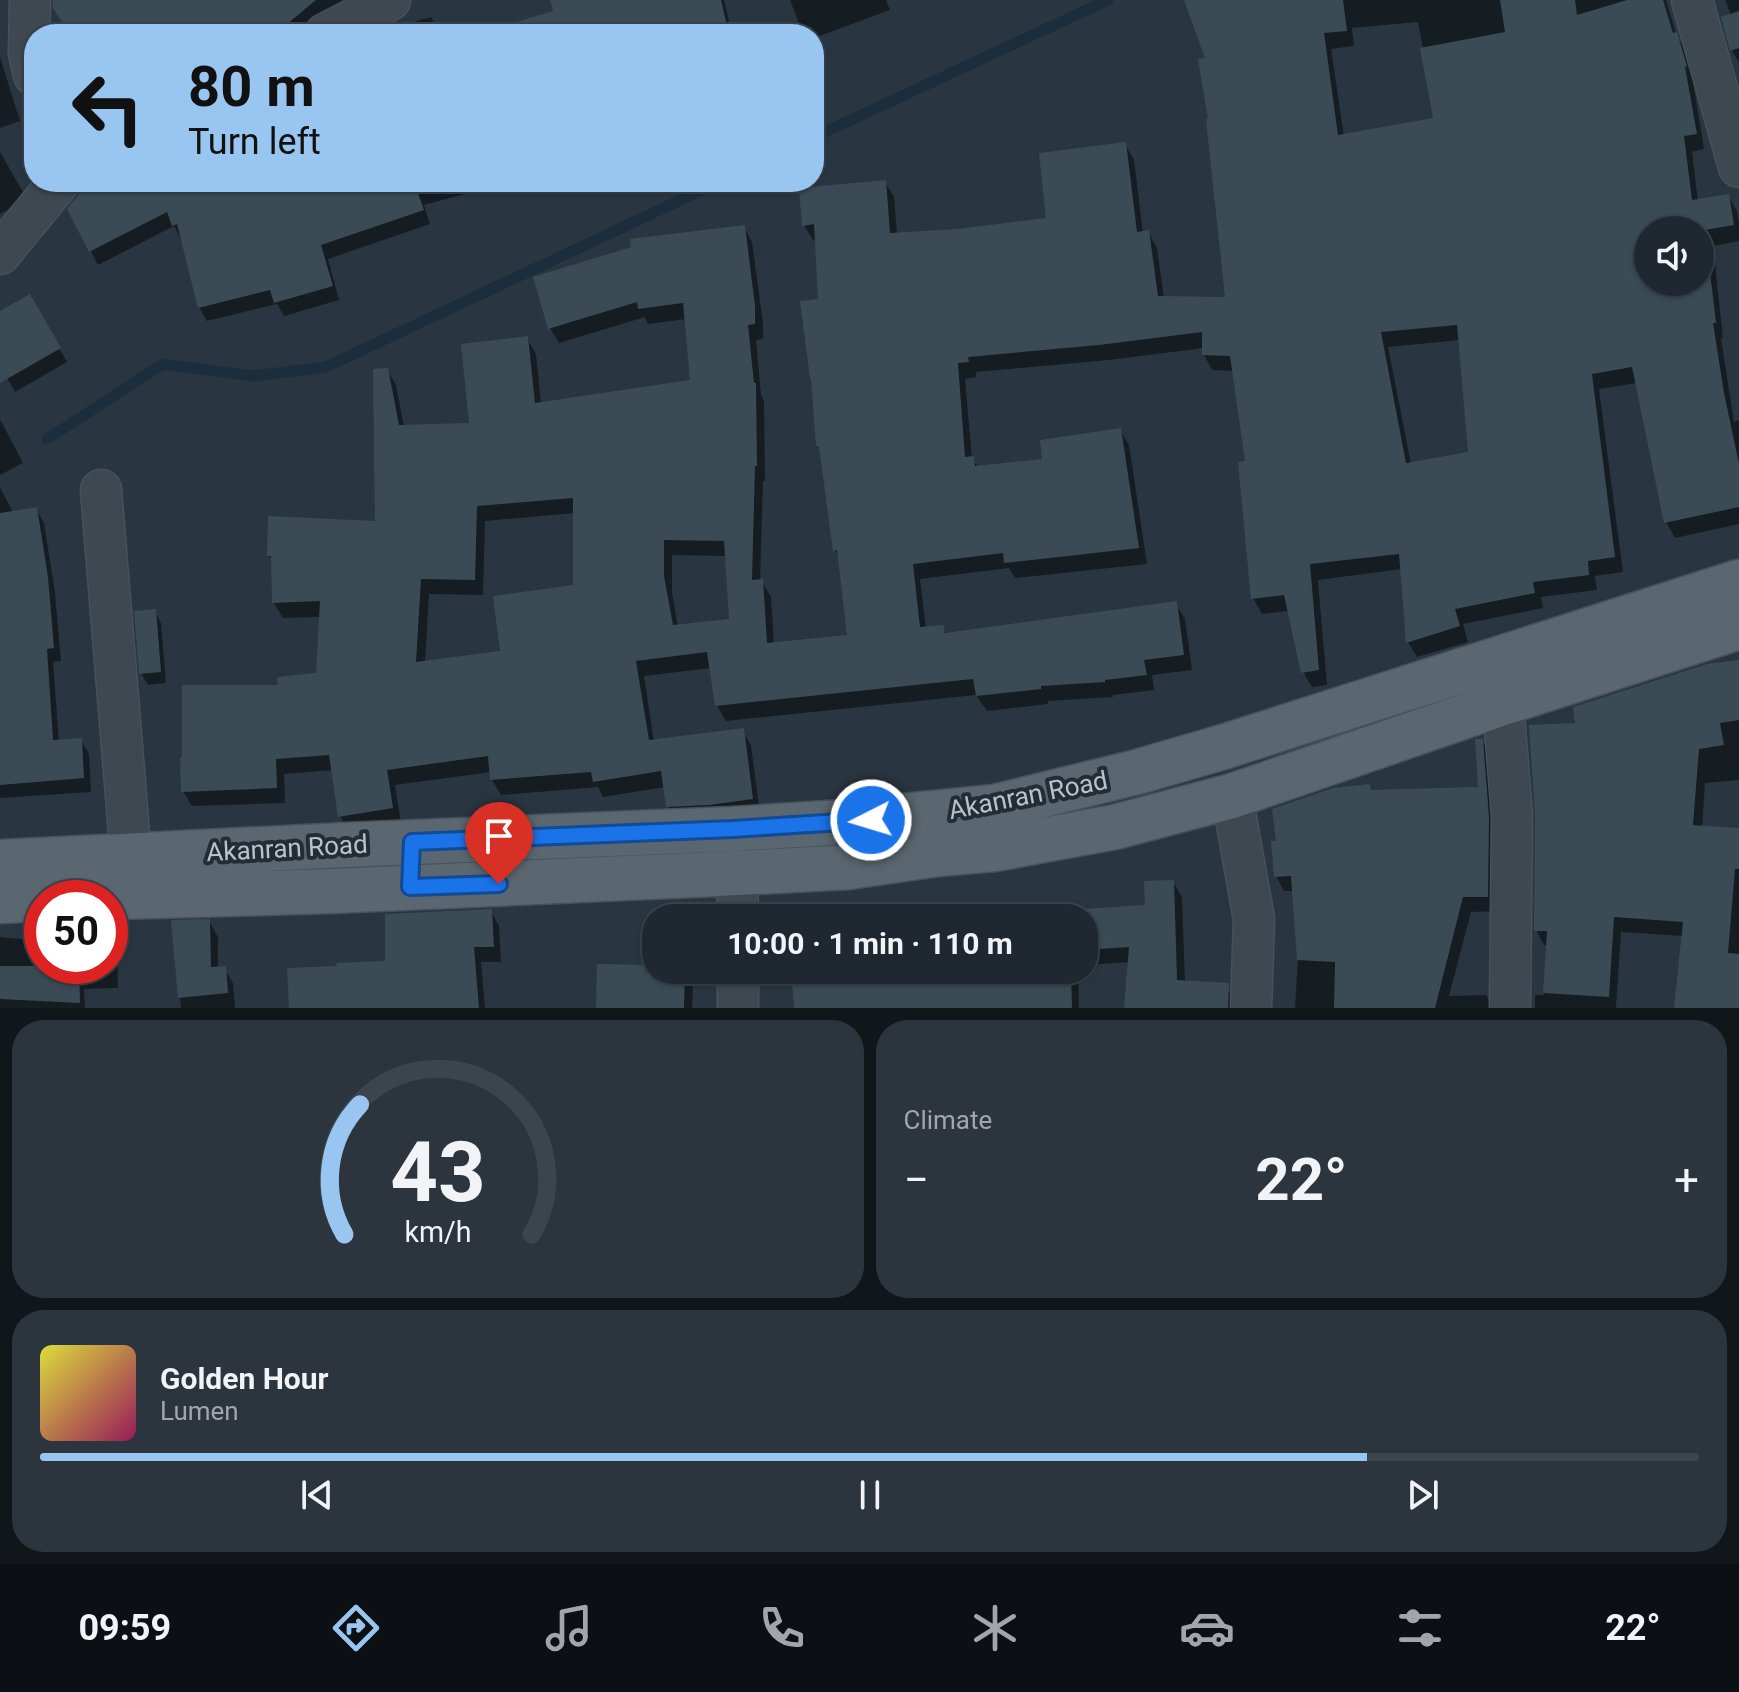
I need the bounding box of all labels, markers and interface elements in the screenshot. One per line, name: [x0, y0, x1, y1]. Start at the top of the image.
text: 80 m: [188, 54, 315, 120]
icon: left: [56, 56, 160, 160]
text: Turn left: [188, 121, 321, 163]
map controls: [1634, 216, 1714, 296]
button: sound: [1634, 216, 1714, 296]
street label: Akanran Road: [946, 765, 1110, 825]
position arrow: [829, 778, 913, 862]
pin: [465, 802, 533, 884]
icon: arrive: [477, 814, 521, 858]
street label: Akanran Road: [206, 829, 368, 867]
speed limit sign: 50: [24, 880, 128, 984]
text: 10:00 · 1 min · 110 m: [727, 926, 1013, 961]
text: Climate: [904, 1105, 992, 1135]
text: 43: [390, 1124, 485, 1221]
text: 22°: [1255, 1144, 1347, 1215]
text: −: [904, 1154, 929, 1206]
text: +: [1674, 1154, 1699, 1206]
text: km/h: [404, 1215, 471, 1249]
text: Golden Hour: [160, 1361, 329, 1396]
text: Lumen: [160, 1396, 239, 1426]
icon: previous: [295, 1473, 339, 1517]
icon: pause: [848, 1473, 892, 1517]
icon: next: [1401, 1473, 1445, 1517]
icon: directions: [328, 1600, 384, 1656]
icon: music: [541, 1600, 597, 1656]
icon: phone: [754, 1600, 810, 1656]
icon: climate: [967, 1600, 1023, 1656]
icon: car: [1179, 1600, 1235, 1656]
icon: filters: [1392, 1600, 1448, 1656]
text: 09:59: [78, 1607, 171, 1649]
text: 22°: [1605, 1607, 1661, 1649]

